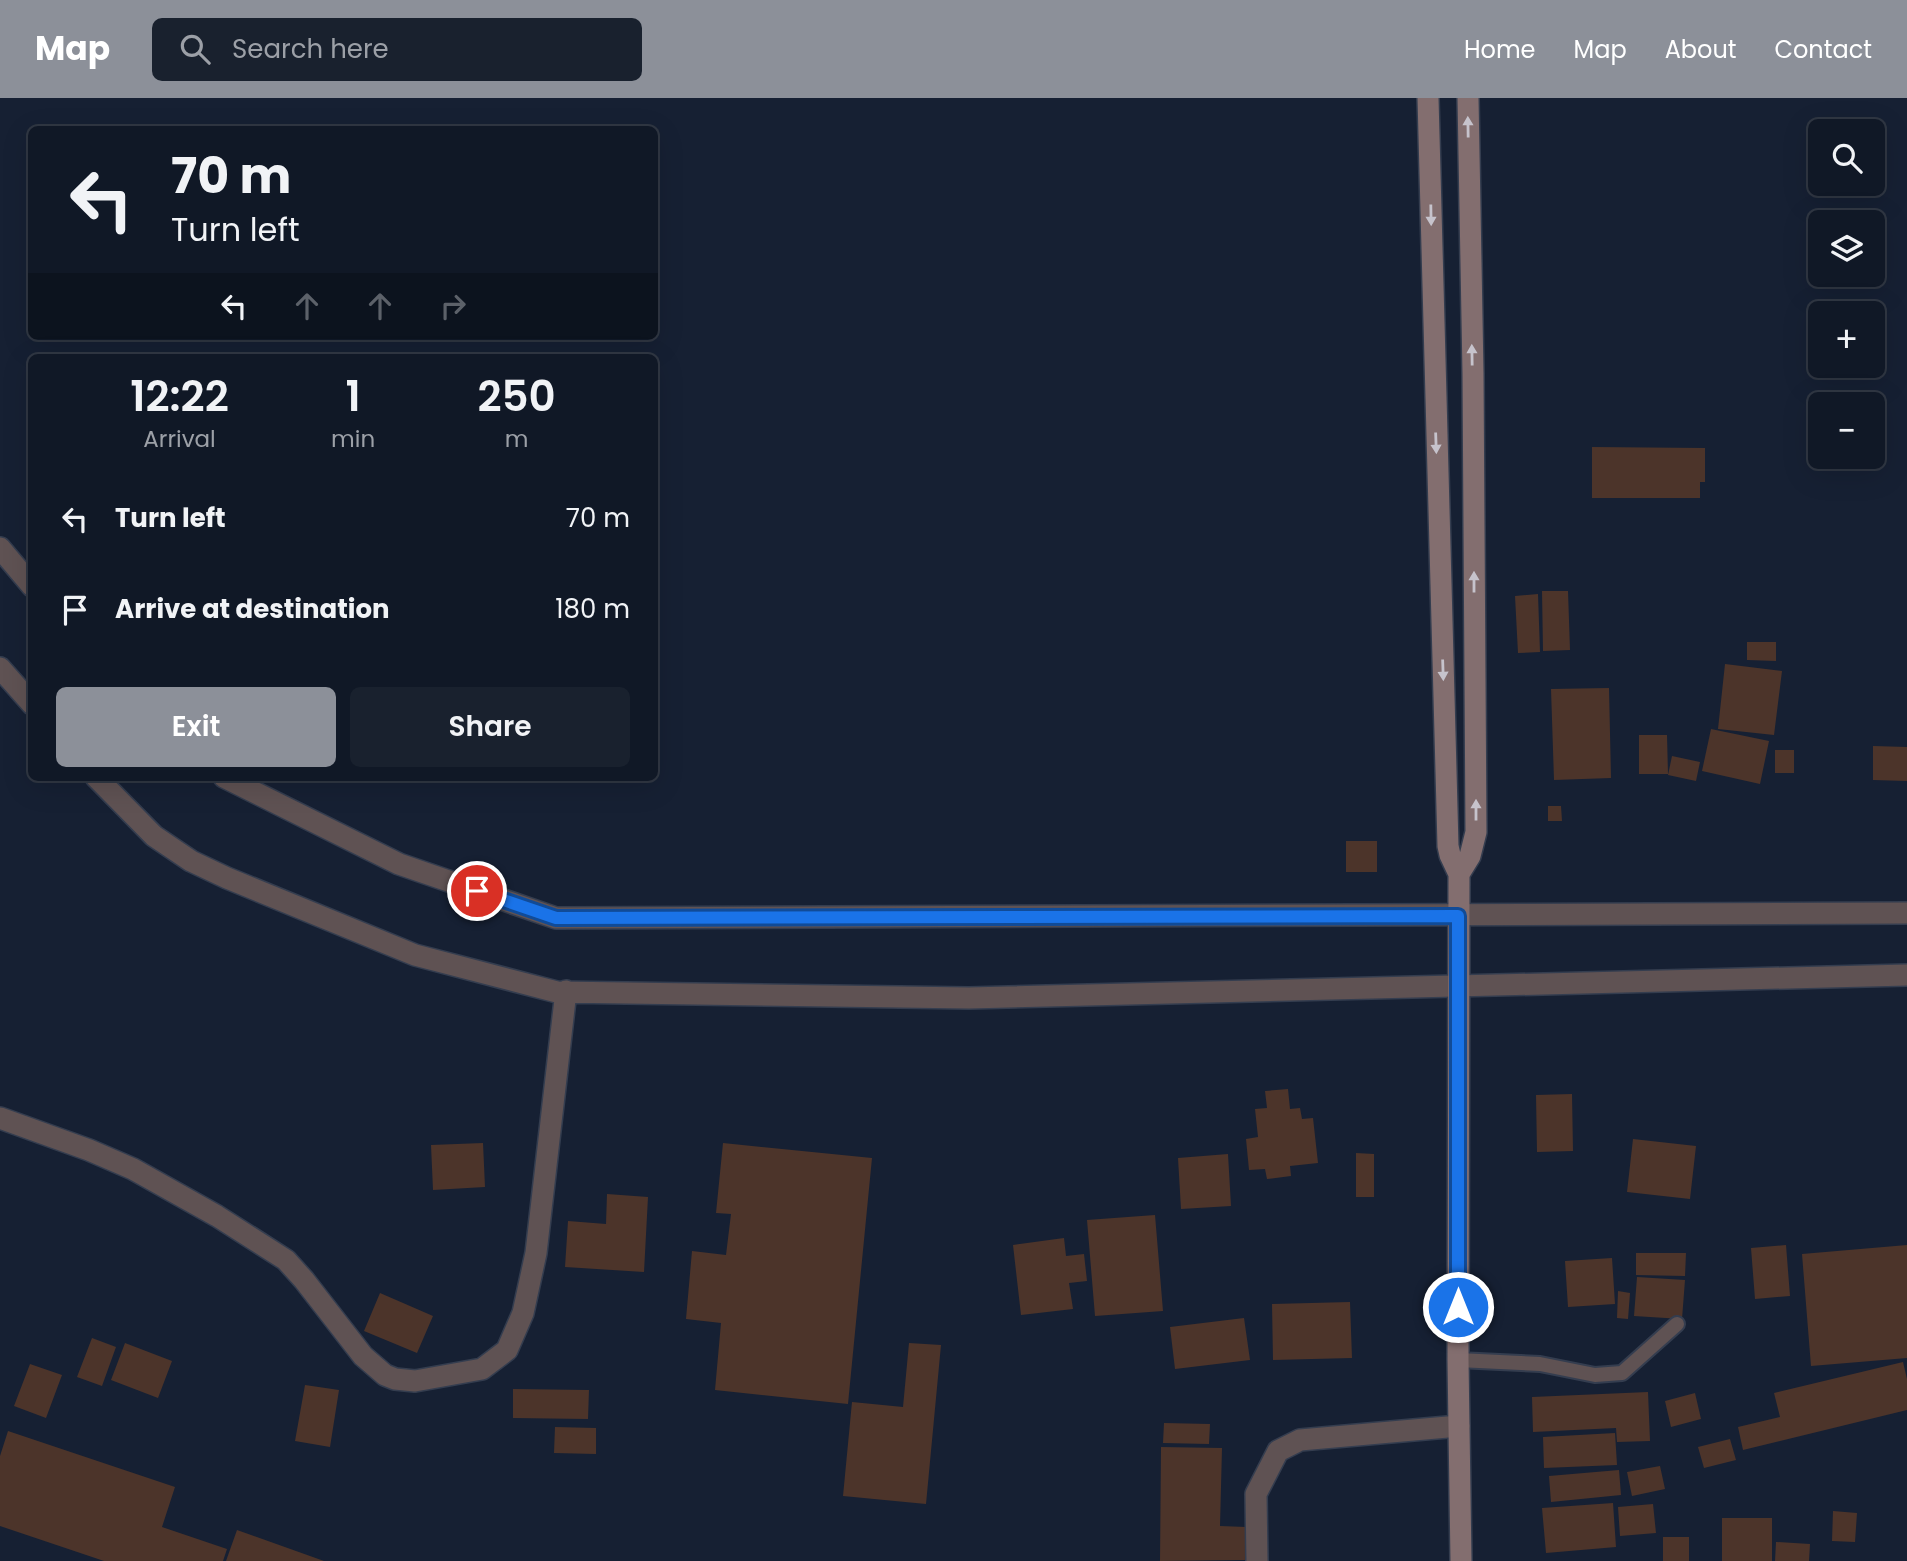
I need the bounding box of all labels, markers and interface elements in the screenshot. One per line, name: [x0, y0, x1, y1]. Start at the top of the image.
search box: [152, 18, 642, 81]
text: Map: [35, 25, 110, 72]
icon: search: [176, 30, 214, 68]
text: Search here: [232, 31, 389, 67]
text: Home: [1464, 33, 1536, 66]
text: Map: [1574, 33, 1627, 66]
text: About: [1665, 33, 1736, 66]
text: Contact: [1774, 33, 1872, 66]
one-way arrow: [1463, 116, 1474, 138]
map controls: [1808, 119, 1885, 469]
button: search: [1808, 119, 1885, 196]
text: 70 m: [171, 142, 291, 210]
icon: left: [56, 154, 147, 245]
one-way arrow: [1425, 204, 1437, 226]
text: Turn left: [171, 207, 300, 252]
button: layers: [1808, 210, 1885, 287]
icon: left: [215, 287, 253, 325]
icon: ahead: [288, 287, 326, 325]
icon: ahead: [361, 287, 399, 325]
icon: right: [434, 287, 472, 325]
button: +: [1808, 301, 1885, 378]
one-way arrow: [1467, 343, 1478, 365]
text: 12:22: [130, 367, 229, 426]
text: 1: [346, 367, 361, 426]
text: 250: [477, 367, 556, 426]
button: −: [1808, 392, 1885, 469]
text: Arrival: [143, 423, 216, 455]
text: min: [331, 423, 375, 455]
text: m: [505, 423, 528, 455]
one-way arrow: [1431, 432, 1442, 454]
icon: left: [56, 500, 94, 538]
text: Turn left: [115, 500, 226, 536]
text: 70 m: [566, 500, 630, 536]
one-way arrow: [1468, 571, 1480, 593]
icon: arrive: [56, 591, 94, 629]
text: Arrive at destination: [115, 591, 390, 627]
text: 180 m: [555, 591, 630, 627]
one-way arrow: [1438, 659, 1449, 681]
button: Exit: [56, 687, 336, 767]
button: Share: [350, 687, 630, 767]
one-way arrow: [1470, 798, 1482, 820]
pin: [447, 861, 507, 921]
icon: arrive: [458, 872, 496, 910]
position arrow: [1421, 1270, 1495, 1344]

